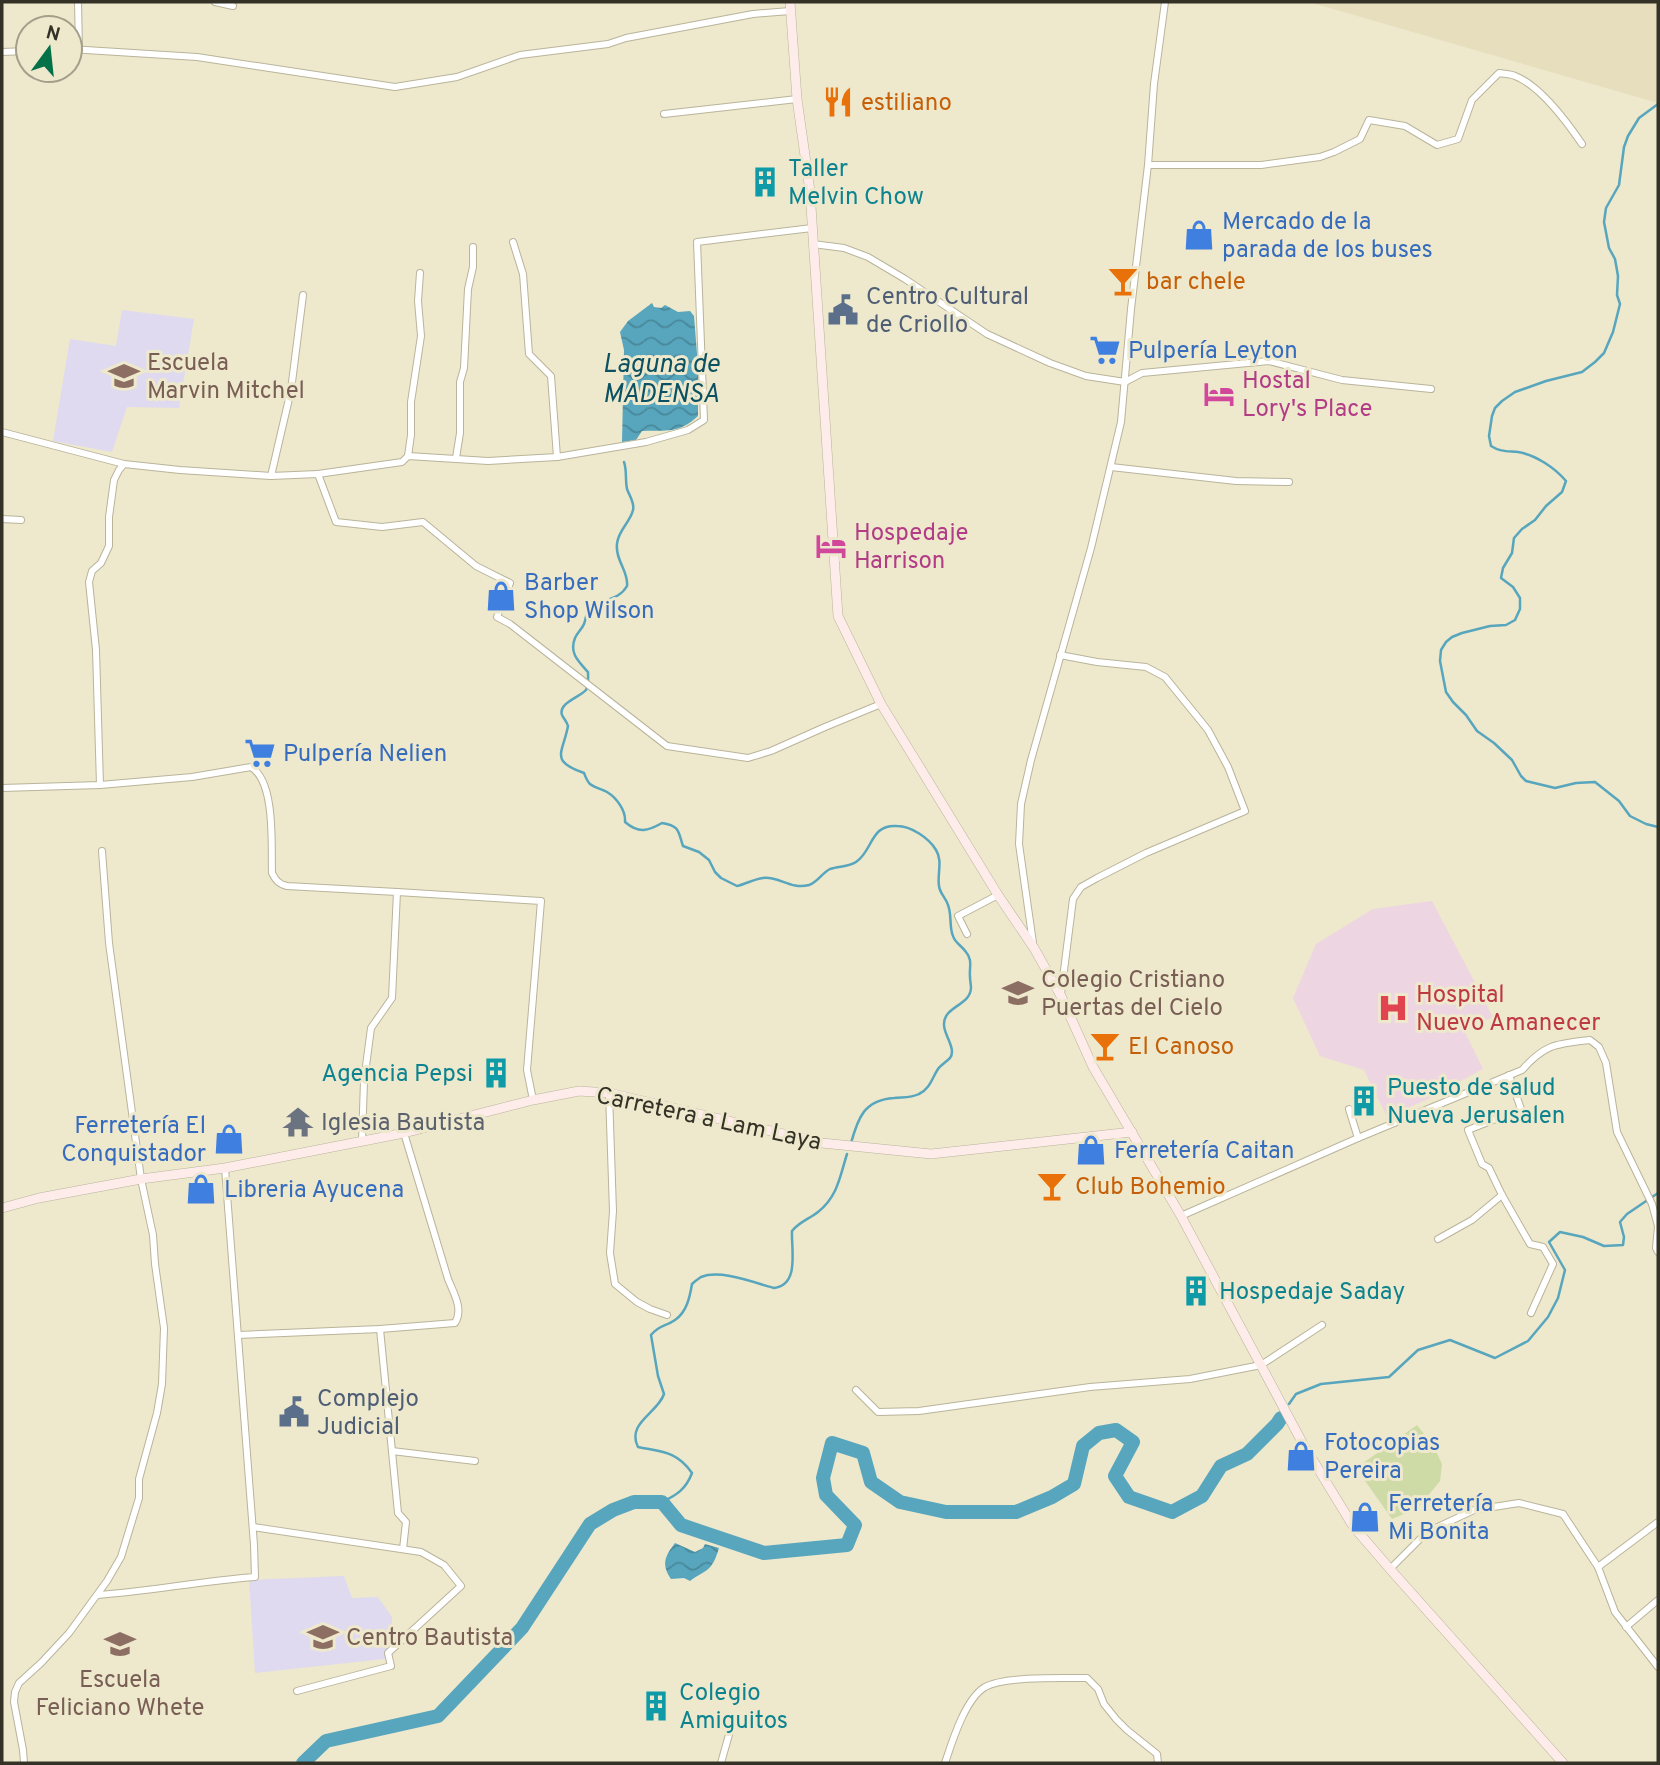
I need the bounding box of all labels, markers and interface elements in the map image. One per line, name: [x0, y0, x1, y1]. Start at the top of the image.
north arrow: [14, 14, 84, 84]
text: N: [43, 21, 63, 48]
restaurant icon: estiliano: [821, 85, 855, 119]
place label: estiliano: [861, 89, 952, 119]
place label: Taller Melvin Chow: [788, 155, 924, 213]
building icon: Taller Melvin Chow: [748, 165, 782, 199]
place label: Mercado de la parada de los buses: [1222, 208, 1433, 266]
shop icon: Mercado de la parada de los buses: [1182, 218, 1216, 252]
bar icon: bar chele: [1106, 264, 1140, 298]
place label: bar chele: [1146, 268, 1246, 298]
place label: Centro Cultural de Criollo: [866, 283, 1029, 341]
public building icon: Centro Cultural de Criollo: [826, 293, 860, 327]
supermarket icon: Pulpería Leyton: [1088, 333, 1122, 367]
place label: Pulpería Leyton: [1128, 337, 1298, 367]
place label: Escuela Marvin Mitchel: [147, 349, 305, 407]
water label: Laguna de MADENSA: [603, 349, 720, 412]
school or university icon: Escuela Marvin Mitchel: [107, 359, 141, 393]
place label: Hostal Lory's Place: [1242, 367, 1372, 425]
hotel icon: Hostal Lory's Place: [1202, 377, 1236, 411]
place label: Hospedaje Harrison: [854, 519, 968, 577]
hotel icon: Hospedaje Harrison: [814, 529, 848, 563]
place label: Barber Shop Wilson: [524, 569, 655, 627]
shop icon: Barber Shop Wilson: [484, 579, 518, 613]
supermarket icon: Pulpería Nelien: [243, 736, 277, 770]
place label: Pulpería Nelien: [283, 740, 447, 770]
place label: Colegio Cristiano Puertas del Cielo: [1041, 966, 1225, 1024]
school or university icon: Colegio Cristiano Puertas del Cielo: [1001, 976, 1035, 1010]
place label: Hospital Nuevo Amanecer: [1416, 981, 1601, 1039]
hospital icon: Hospital Nuevo Amanecer: [1376, 991, 1410, 1025]
bar icon: El Canoso: [1088, 1029, 1122, 1063]
place label: El Canoso: [1128, 1033, 1234, 1063]
building icon: Agencia Pepsi: [479, 1056, 513, 1090]
place label: Agencia Pepsi: [321, 1060, 473, 1090]
place label: Puesto de salud Nueva Jerusalen: [1387, 1074, 1565, 1132]
street label: Carretera a Lam Laya: [593, 1081, 824, 1158]
building icon: Puesto de salud Nueva Jerusalen: [1347, 1084, 1381, 1118]
temple icon: Iglesia Bautista: [281, 1105, 315, 1139]
place label: Iglesia Bautista: [321, 1109, 485, 1139]
place label: Ferretería El Conquistador: [61, 1112, 206, 1170]
shop icon: Ferretería El Conquistador: [212, 1122, 246, 1156]
shop icon: Ferretería Caitan: [1074, 1133, 1108, 1167]
place label: Ferretería Caitan: [1114, 1137, 1295, 1167]
bar icon: Club Bohemio: [1035, 1169, 1069, 1203]
shop icon: Libreria Ayucena: [184, 1172, 218, 1206]
place label: Club Bohemio: [1075, 1173, 1226, 1203]
place label: Libreria Ayucena: [224, 1176, 404, 1206]
building icon: Hospedaje Saday: [1179, 1274, 1213, 1308]
place label: Hospedaje Saday: [1219, 1278, 1405, 1308]
place label: Complejo Judicial: [317, 1385, 419, 1443]
public building icon: Complejo Judicial: [277, 1395, 311, 1429]
place label: Fotocopias Pereira: [1324, 1429, 1440, 1487]
shop icon: Fotocopias Pereira: [1284, 1439, 1318, 1473]
place label: Ferretería Mi Bonita: [1388, 1490, 1493, 1548]
shop icon: Ferretería Mi Bonita: [1348, 1500, 1382, 1534]
school or university icon: Centro Bautista: [306, 1620, 340, 1654]
place label: Centro Bautista: [346, 1624, 513, 1654]
school or university icon: Escuela Feliciano Whete: [103, 1627, 137, 1661]
place label: Escuela Feliciano Whete: [36, 1666, 204, 1724]
place label: Colegio Amiguitos: [679, 1679, 788, 1737]
building icon: Colegio Amiguitos: [639, 1689, 673, 1723]

